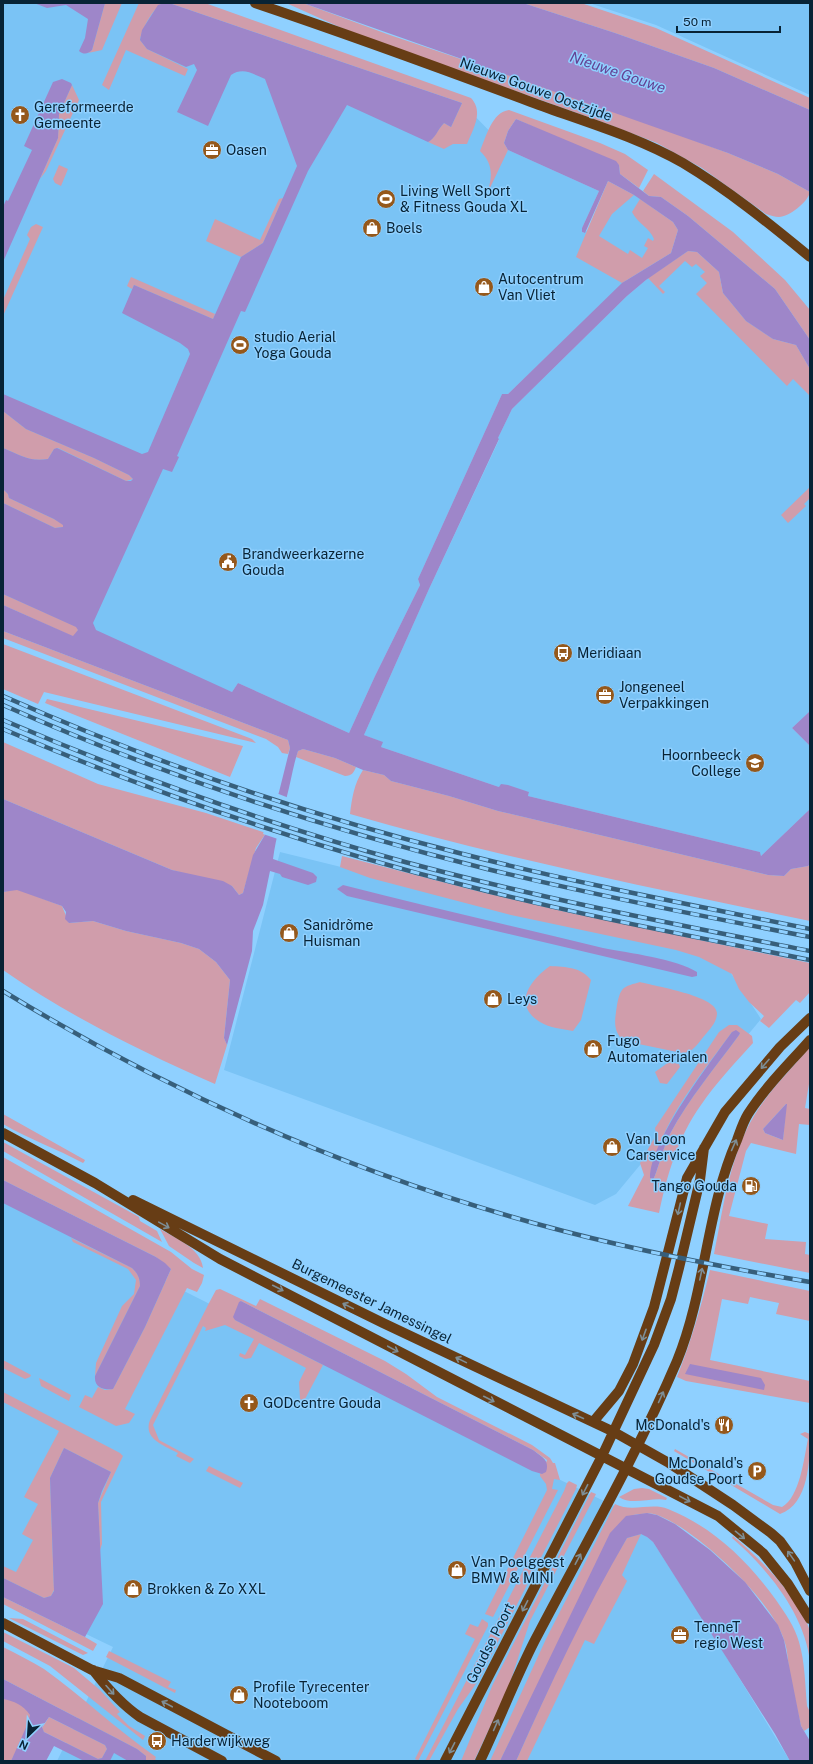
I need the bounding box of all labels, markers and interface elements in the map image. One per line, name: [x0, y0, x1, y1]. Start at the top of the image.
scale bar: [677, 8, 780, 34]
text: 50 m: [683, 15, 711, 29]
water label: Nieuwe Gouwe: [568, 48, 668, 96]
street label: Nieuwe Gouwe Oostzijde: [458, 54, 614, 124]
place label: Gereformeerde Gemeente: [34, 99, 134, 131]
church icon: Gereformeerde Gemeente: [9, 104, 31, 126]
office icon: Oasen: [201, 139, 223, 161]
place label: Oasen: [226, 142, 267, 158]
place label: Living Well Sport & Fitness Gouda XL: [400, 183, 528, 215]
sports icon: Living Well Sport & Fitness Gouda XL: [375, 188, 397, 210]
shop icon: Boels: [361, 217, 383, 239]
place label: Boels: [386, 220, 422, 236]
place label: Autocentrum Van Vliet: [498, 271, 584, 303]
shop icon: Autocentrum Van Vliet: [473, 276, 495, 298]
place label: studio Aerial Yoga Gouda: [254, 329, 336, 361]
sports icon: studio Aerial Yoga Gouda: [229, 334, 251, 356]
place label: Brandweerkazerne Gouda: [242, 546, 364, 578]
public building icon: Brandweerkazerne Gouda: [217, 551, 239, 573]
bus stop icon: Meridiaan: [552, 642, 574, 664]
place label: Meridiaan: [577, 645, 642, 661]
place label: Jongeneel Verpakkingen: [619, 679, 709, 711]
office icon: Jongeneel Verpakkingen: [594, 684, 616, 706]
place label: Hoornbeeck College: [661, 747, 741, 779]
school or university icon: Hoornbeeck College: [744, 752, 766, 774]
place label: Sanidrõme Huisman: [303, 917, 373, 949]
shop icon: Sanidrõme Huisman: [278, 922, 300, 944]
shop icon: Leys: [482, 988, 504, 1010]
place label: Leys: [507, 991, 537, 1007]
place label: Fugo Automaterialen: [607, 1033, 707, 1065]
shop icon: Fugo Automaterialen: [582, 1038, 604, 1060]
one-way arrow: [760, 1059, 770, 1069]
place label: Van Loon Carservice: [626, 1131, 695, 1163]
shop icon: Van Loon Carservice: [601, 1136, 623, 1158]
one-way arrow: [731, 1140, 739, 1152]
fuel station icon: Tango Gouda: [740, 1175, 762, 1197]
place label: Tango Gouda: [652, 1178, 737, 1194]
one-way arrow: [674, 1203, 682, 1216]
one-way arrow: [158, 1222, 170, 1230]
street label: Burgemeester Jamessingel: [289, 1255, 455, 1347]
one-way arrow: [698, 1268, 706, 1281]
one-way arrow: [272, 1285, 284, 1292]
one-way arrow: [342, 1301, 354, 1309]
one-way arrow: [639, 1328, 647, 1340]
one-way arrow: [386, 1346, 398, 1353]
one-way arrow: [455, 1356, 467, 1363]
one-way arrow: [657, 1391, 665, 1403]
church icon: GODcentre Gouda: [238, 1392, 260, 1414]
place label: GODcentre Gouda: [263, 1395, 381, 1411]
one-way arrow: [483, 1395, 495, 1403]
one-way arrow: [572, 1412, 584, 1419]
restaurant icon: McDonald's: [713, 1414, 735, 1436]
place label: McDonald's: [635, 1417, 710, 1433]
place label: McDonald's Goudse Poort: [655, 1455, 743, 1487]
parking icon: McDonald's Goudse Poort: [746, 1460, 768, 1482]
one-way arrow: [580, 1484, 588, 1496]
one-way arrow: [679, 1496, 691, 1503]
one-way arrow: [735, 1530, 746, 1539]
one-way arrow: [787, 1551, 795, 1562]
one-way arrow: [575, 1553, 582, 1565]
place label: Van Poelgeest BMW & MINI: [471, 1554, 565, 1586]
shop icon: Van Poelgeest BMW & MINI: [446, 1559, 468, 1581]
shop icon: Brokken & Zo XXL: [122, 1578, 144, 1600]
place label: Brokken & Zo XXL: [147, 1581, 266, 1597]
street label: Goudse Poort: [463, 1600, 517, 1686]
one-way arrow: [520, 1600, 528, 1612]
place label: TenneT regio West: [694, 1619, 763, 1651]
office icon: TenneT regio West: [669, 1624, 691, 1646]
place label: Profile Tyrecenter Nooteboom: [253, 1679, 370, 1711]
shop icon: Profile Tyrecenter Nooteboom: [228, 1684, 250, 1706]
one-way arrow: [105, 1685, 114, 1695]
one-way arrow: [162, 1700, 174, 1707]
north arrow: [8, 1716, 48, 1756]
one-way arrow: [493, 1720, 501, 1732]
bus stop icon: Harderwijkweg: [146, 1730, 168, 1752]
place label: Harderwijkweg: [171, 1733, 271, 1749]
text: N: [17, 1738, 30, 1752]
one-way arrow: [447, 1742, 455, 1754]

